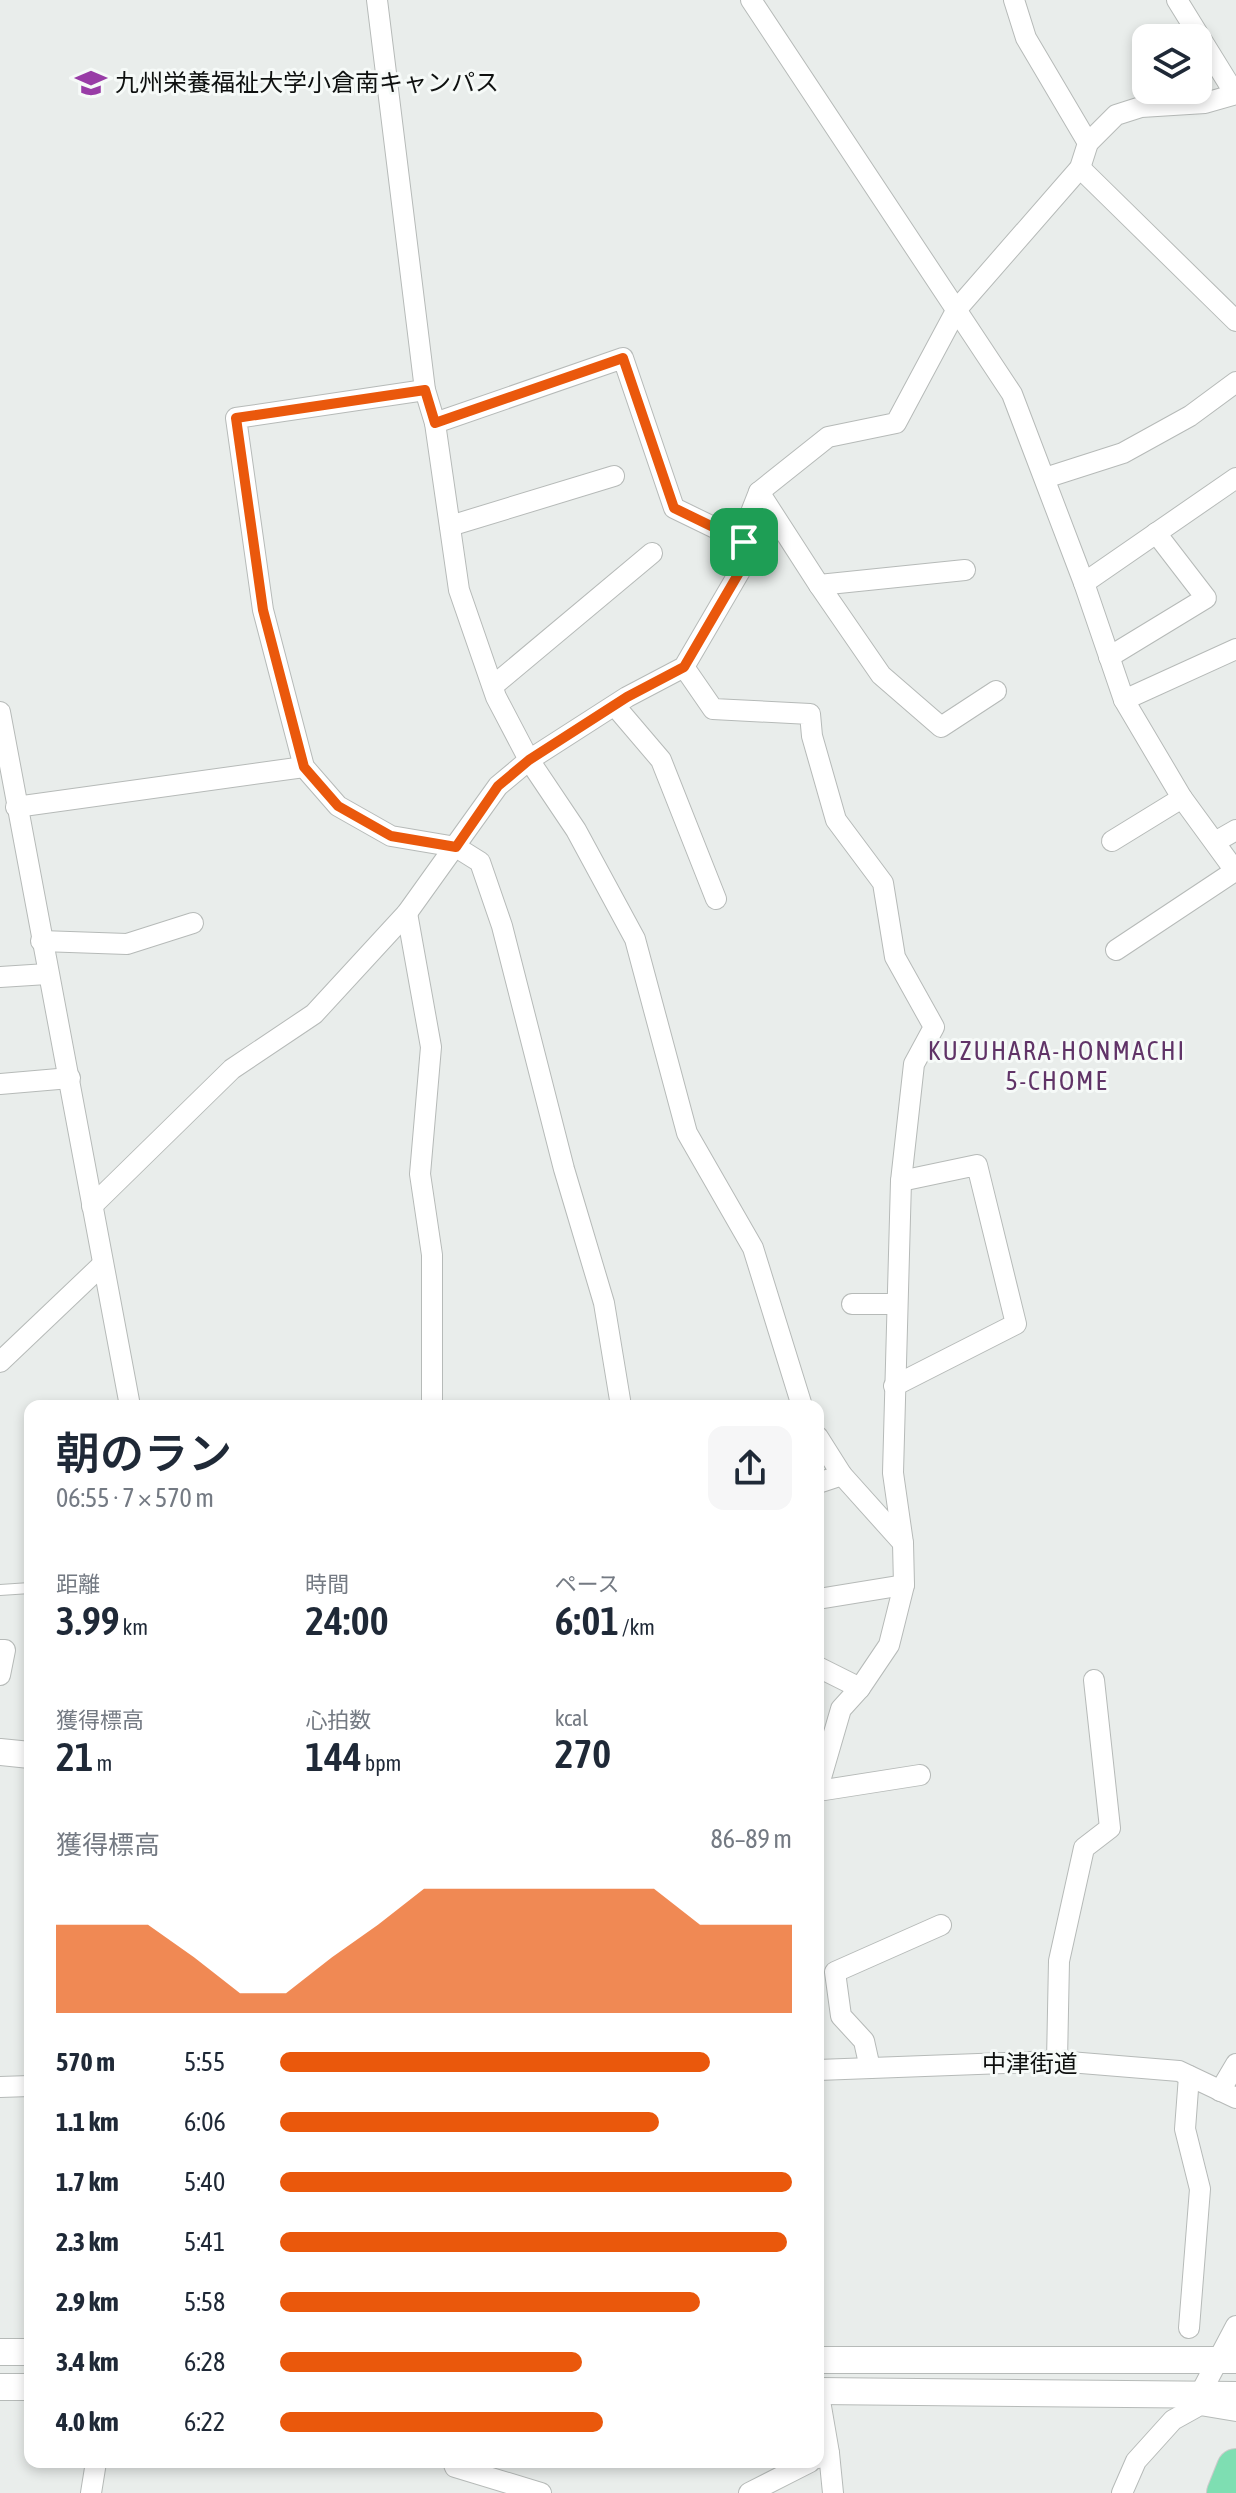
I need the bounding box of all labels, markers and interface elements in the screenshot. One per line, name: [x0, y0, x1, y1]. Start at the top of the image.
map controls: [1132, 24, 1212, 104]
button: layers: [1132, 24, 1212, 104]
school or university icon: 九州栄養福祉大学小倉南キャンパス: [74, 66, 108, 100]
place label: 九州栄養福祉大学小倉南キャンパス: [115, 69, 499, 96]
pin: [710, 508, 778, 576]
icon: arrive: [722, 520, 766, 564]
district label: KUZUHARA-HONMACHI 5-CHOME: [928, 1036, 1186, 1096]
button: share: [708, 1426, 792, 1510]
text: 朝のラン: [56, 1428, 232, 1478]
text: 06:55 · 7 × 570 m: [56, 1483, 214, 1513]
text: 距離: [56, 1571, 100, 1597]
text: 時間: [305, 1571, 349, 1597]
text: ペース: [555, 1571, 620, 1597]
text: 3.99: [56, 1598, 120, 1643]
text: 24:00: [305, 1598, 388, 1643]
text: 6:01: [555, 1598, 619, 1643]
text: km: [120, 1614, 148, 1640]
text: /km: [619, 1614, 655, 1640]
text: kcal: [555, 1705, 588, 1731]
text: 獲得標高: [56, 1707, 144, 1733]
text: 心拍数: [305, 1707, 371, 1733]
text: 270: [555, 1731, 611, 1776]
text: 21: [56, 1734, 94, 1779]
text: 144: [305, 1734, 362, 1779]
text: m: [94, 1750, 112, 1776]
text: bpm: [362, 1750, 401, 1776]
text: 86–89 m: [710, 1824, 792, 1854]
text: 獲得標高: [56, 1830, 160, 1860]
text: 570 m: [56, 2047, 115, 2077]
text: 5:55: [184, 2047, 225, 2077]
street label: 中津街道: [982, 2050, 1078, 2077]
text: 1.1 km: [56, 2107, 119, 2137]
text: 6:06: [184, 2107, 226, 2137]
text: 1.7 km: [56, 2167, 119, 2197]
text: 5:40: [184, 2167, 225, 2197]
text: 2.3 km: [56, 2227, 119, 2257]
text: 5:41: [184, 2227, 225, 2257]
text: 2.9 km: [56, 2287, 119, 2317]
text: 5:58: [184, 2287, 225, 2317]
text: 3.4 km: [56, 2347, 119, 2377]
text: 6:28: [184, 2347, 225, 2377]
text: 4.0 km: [56, 2407, 119, 2437]
text: 6:22: [184, 2407, 225, 2437]

